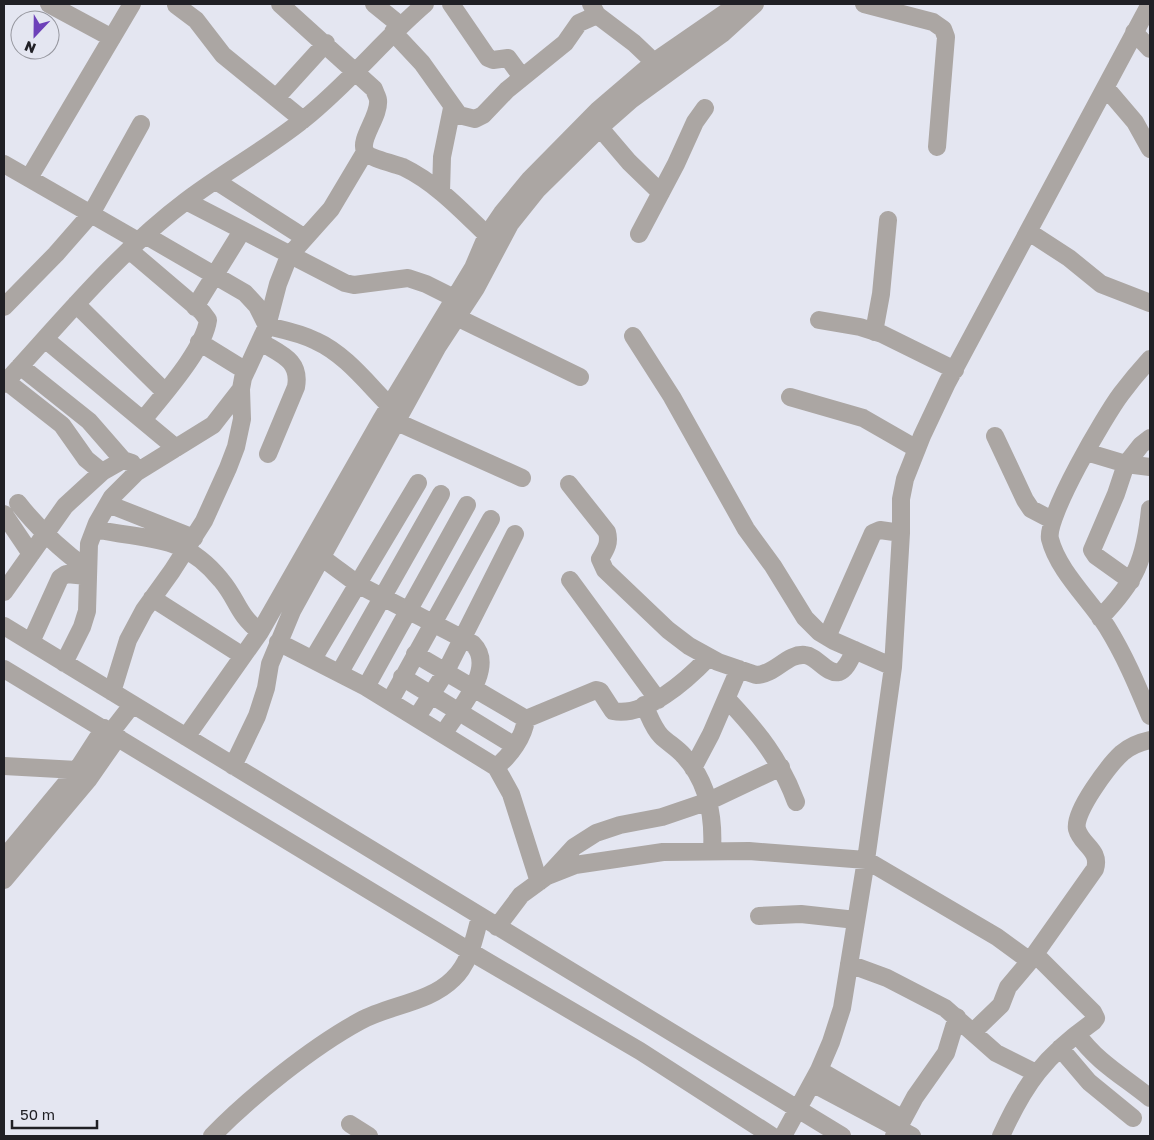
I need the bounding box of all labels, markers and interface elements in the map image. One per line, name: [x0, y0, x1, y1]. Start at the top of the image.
north arrow: [10, 10, 60, 60]
text: N: [22, 38, 38, 57]
scale bar: [12, 1098, 98, 1130]
text: 50 m: [20, 1105, 55, 1123]

